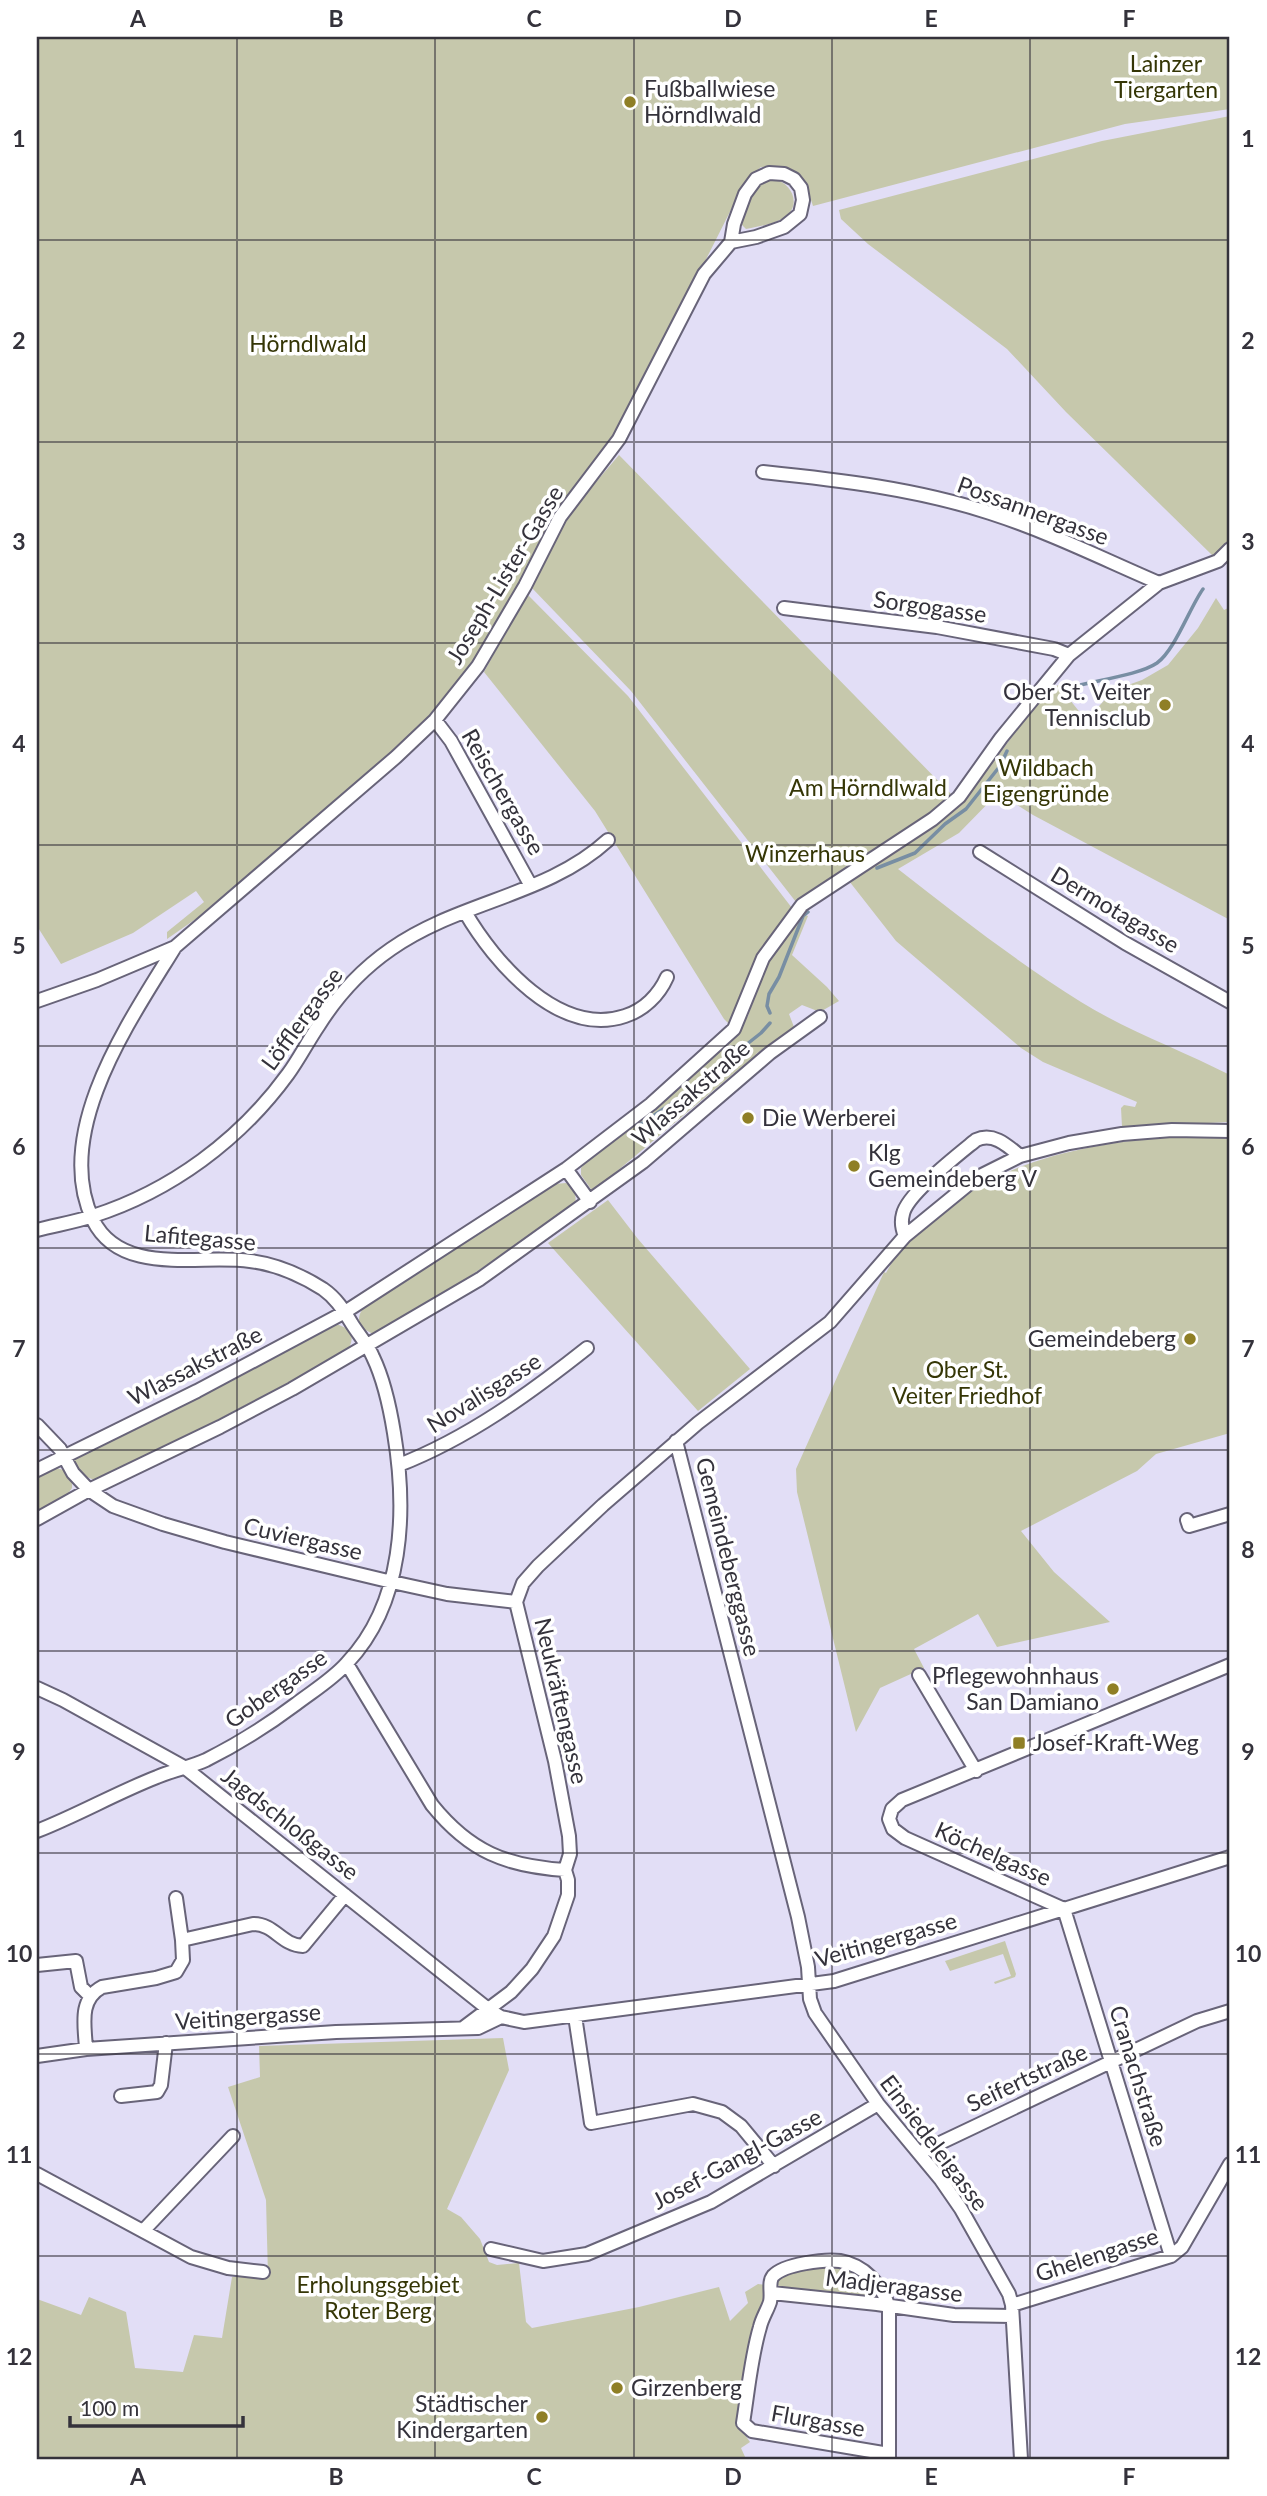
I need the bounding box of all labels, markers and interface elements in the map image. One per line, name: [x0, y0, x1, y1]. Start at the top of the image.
text: A: [129, 4, 147, 32]
text: B: [328, 4, 344, 32]
text: C: [526, 4, 542, 32]
text: D: [724, 4, 742, 32]
text: E: [924, 4, 938, 32]
text: F: [1122, 4, 1136, 32]
park label: Lainzer Tiergarten: [1114, 49, 1218, 103]
place label: Fußballwiese Hörndlwald: [644, 74, 775, 128]
marker: Fußballwiese Hörndlwald: [622, 94, 638, 110]
text: 1: [12, 124, 26, 152]
text: 1: [1241, 124, 1255, 152]
text: 2: [12, 326, 26, 354]
text: 2: [1241, 326, 1255, 354]
park label: Hörndlwald: [249, 329, 367, 357]
street label: Possannergasse: [954, 470, 1113, 550]
street label: Joseph-Lister-Gasse: [440, 480, 568, 669]
text: 3: [12, 527, 26, 555]
text: 3: [1241, 527, 1255, 555]
street label: Sorgogasse: [872, 584, 988, 628]
place label: Ober St. Veiter Tennisclub: [1003, 677, 1152, 731]
marker: Ober St. Veiter Tennisclub: [1157, 697, 1173, 713]
street label: Reischergasse: [457, 724, 551, 859]
text: 4: [12, 729, 26, 757]
text: 4: [1241, 729, 1255, 757]
park label: Wildbach Eigengründe: [983, 753, 1109, 807]
park label: Am Hörndlwald: [789, 773, 947, 801]
park label: Winzerhaus: [745, 839, 865, 867]
street label: Dermotagasse: [1046, 860, 1185, 958]
text: 5: [12, 931, 26, 959]
text: 5: [1241, 931, 1255, 959]
street label: Löfflergasse: [255, 962, 348, 1075]
street label: Wlassakstraße: [626, 1033, 755, 1151]
place label: Die Werberei: [762, 1103, 896, 1131]
marker: Die Werberei: [740, 1110, 756, 1126]
text: 6: [12, 1132, 26, 1160]
text: 6: [1241, 1132, 1255, 1160]
place label: Klg Gemeindeberg V: [868, 1138, 1037, 1192]
marker: Klg Gemeindeberg V: [846, 1158, 862, 1174]
street label: Lafitegasse: [143, 1218, 257, 1256]
street label: Wlassakstraße: [123, 1319, 266, 1411]
place label: Gemeindeberg: [1028, 1324, 1176, 1352]
marker: Gemeindeberg: [1182, 1331, 1198, 1347]
text: 7: [12, 1334, 26, 1362]
text: 7: [1241, 1334, 1255, 1362]
street label: Novalisgasse: [421, 1346, 546, 1438]
park label: Ober St. Veiter Friedhof: [892, 1355, 1042, 1409]
street label: Gemeindeberggasse: [691, 1455, 767, 1659]
street label: Cuviergasse: [241, 1511, 365, 1565]
text: 8: [12, 1535, 26, 1563]
text: 8: [1241, 1535, 1255, 1563]
street label: Neukräftengasse: [529, 1615, 595, 1786]
street label: Gobergasse: [219, 1643, 332, 1734]
place label: Pflegewohnhaus San Damiano: [932, 1661, 1099, 1715]
marker: Pflegewohnhaus San Damiano: [1105, 1681, 1121, 1697]
place label: Josef-Kraft-Weg: [1033, 1728, 1199, 1756]
marker: Josef-Kraft-Weg: [1011, 1735, 1027, 1751]
text: 9: [12, 1737, 26, 1765]
text: 9: [1241, 1737, 1255, 1765]
street label: Jagdschloßgasse: [216, 1761, 365, 1885]
street label: Köchelgasse: [931, 1815, 1056, 1891]
street label: Veitingergasse: [812, 1905, 960, 1973]
text: 10: [6, 1939, 32, 1967]
text: 10: [1235, 1939, 1261, 1967]
street label: Veitingergasse: [174, 1997, 322, 2035]
street label: Cranachstraße: [1104, 2002, 1174, 2150]
street label: Seifertstraße: [962, 2037, 1091, 2117]
street label: Einsiedeleigasse: [875, 2069, 995, 2216]
street label: Josef-Gangl-Gasse: [647, 2102, 826, 2215]
text: 11: [6, 2140, 32, 2168]
text: 11: [1235, 2140, 1261, 2168]
street label: Ghelengasse: [1032, 2221, 1162, 2287]
street label: Madjeragasse: [824, 2263, 964, 2307]
park label: Erholungsgebiet Roter Berg: [297, 2270, 460, 2324]
text: 12: [6, 2342, 32, 2370]
text: 12: [1235, 2342, 1261, 2370]
place label: Girzenberg: [631, 2373, 742, 2401]
marker: Girzenberg: [609, 2380, 625, 2396]
scale bar: [70, 2384, 243, 2428]
place label: Städtischer Kindergarten: [396, 2389, 529, 2443]
text: 100 m: [80, 2395, 139, 2420]
street label: Flurgasse: [769, 2398, 867, 2442]
marker: Städtischer Kindergarten: [534, 2409, 550, 2425]
text: A: [129, 2462, 147, 2490]
text: B: [328, 2462, 344, 2490]
text: C: [526, 2462, 542, 2490]
text: D: [724, 2462, 742, 2490]
text: E: [924, 2462, 938, 2490]
text: F: [1122, 2462, 1136, 2490]

